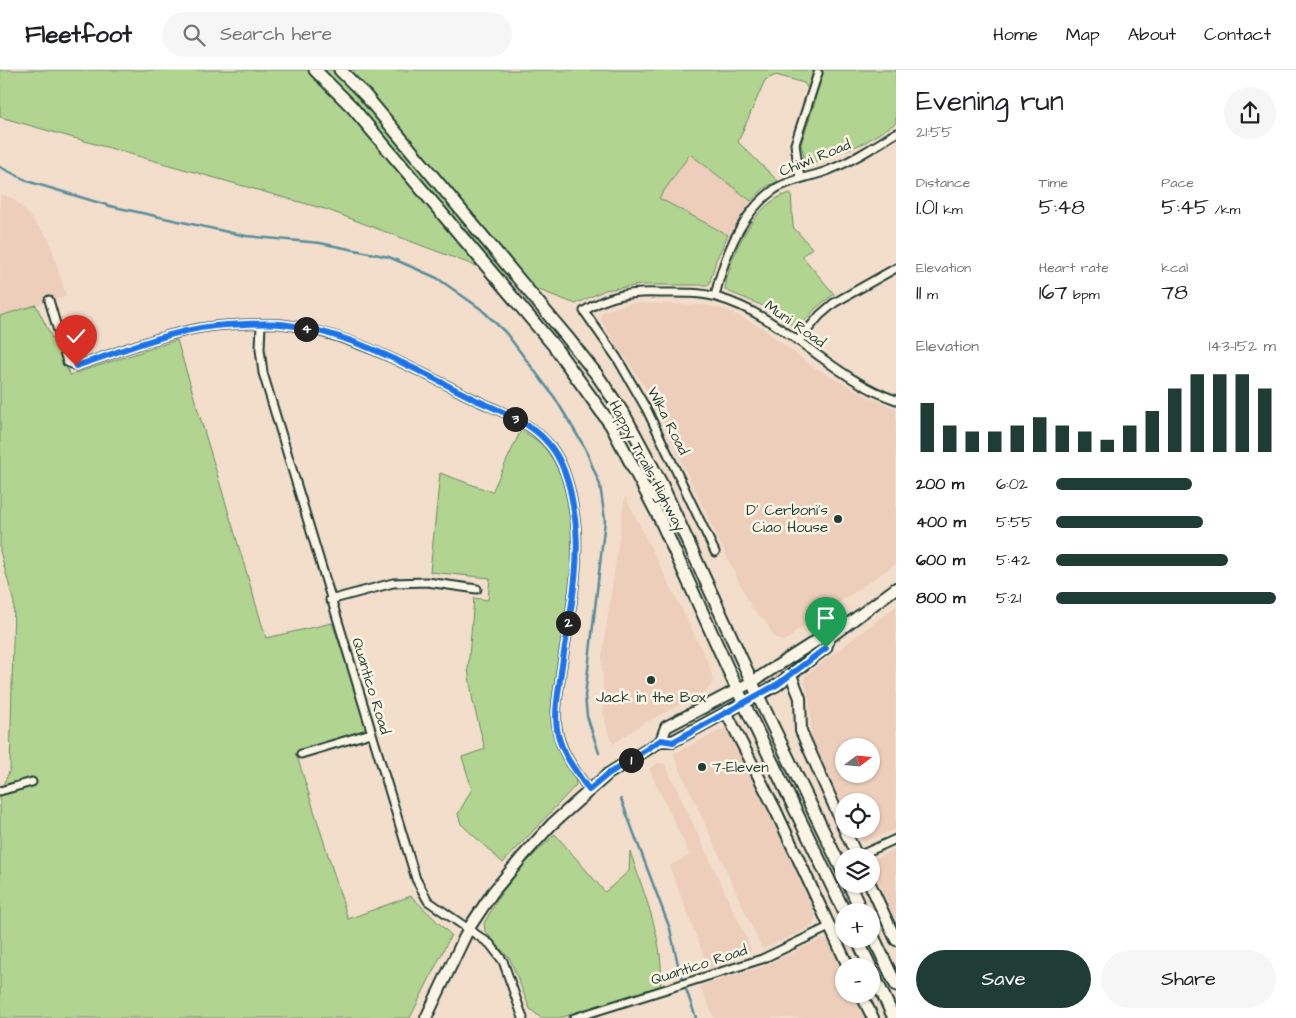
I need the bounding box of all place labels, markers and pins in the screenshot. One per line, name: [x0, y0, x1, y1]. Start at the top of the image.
pin: [55, 315, 97, 366]
pin: 4: [294, 316, 318, 342]
pin: 3: [502, 406, 528, 432]
place label: D' Cerboni's Ciao House: [746, 500, 828, 538]
marker: D' Cerboni's Ciao House: [832, 513, 844, 525]
pin: [805, 597, 847, 648]
pin: 2: [556, 610, 580, 636]
marker: Jack in the Box: [645, 674, 657, 686]
place label: Jack in the Box: [596, 687, 707, 708]
pin: 1: [618, 748, 644, 772]
place label: 7-Eleven: [712, 757, 769, 778]
marker: 7-Eleven: [696, 761, 708, 773]

